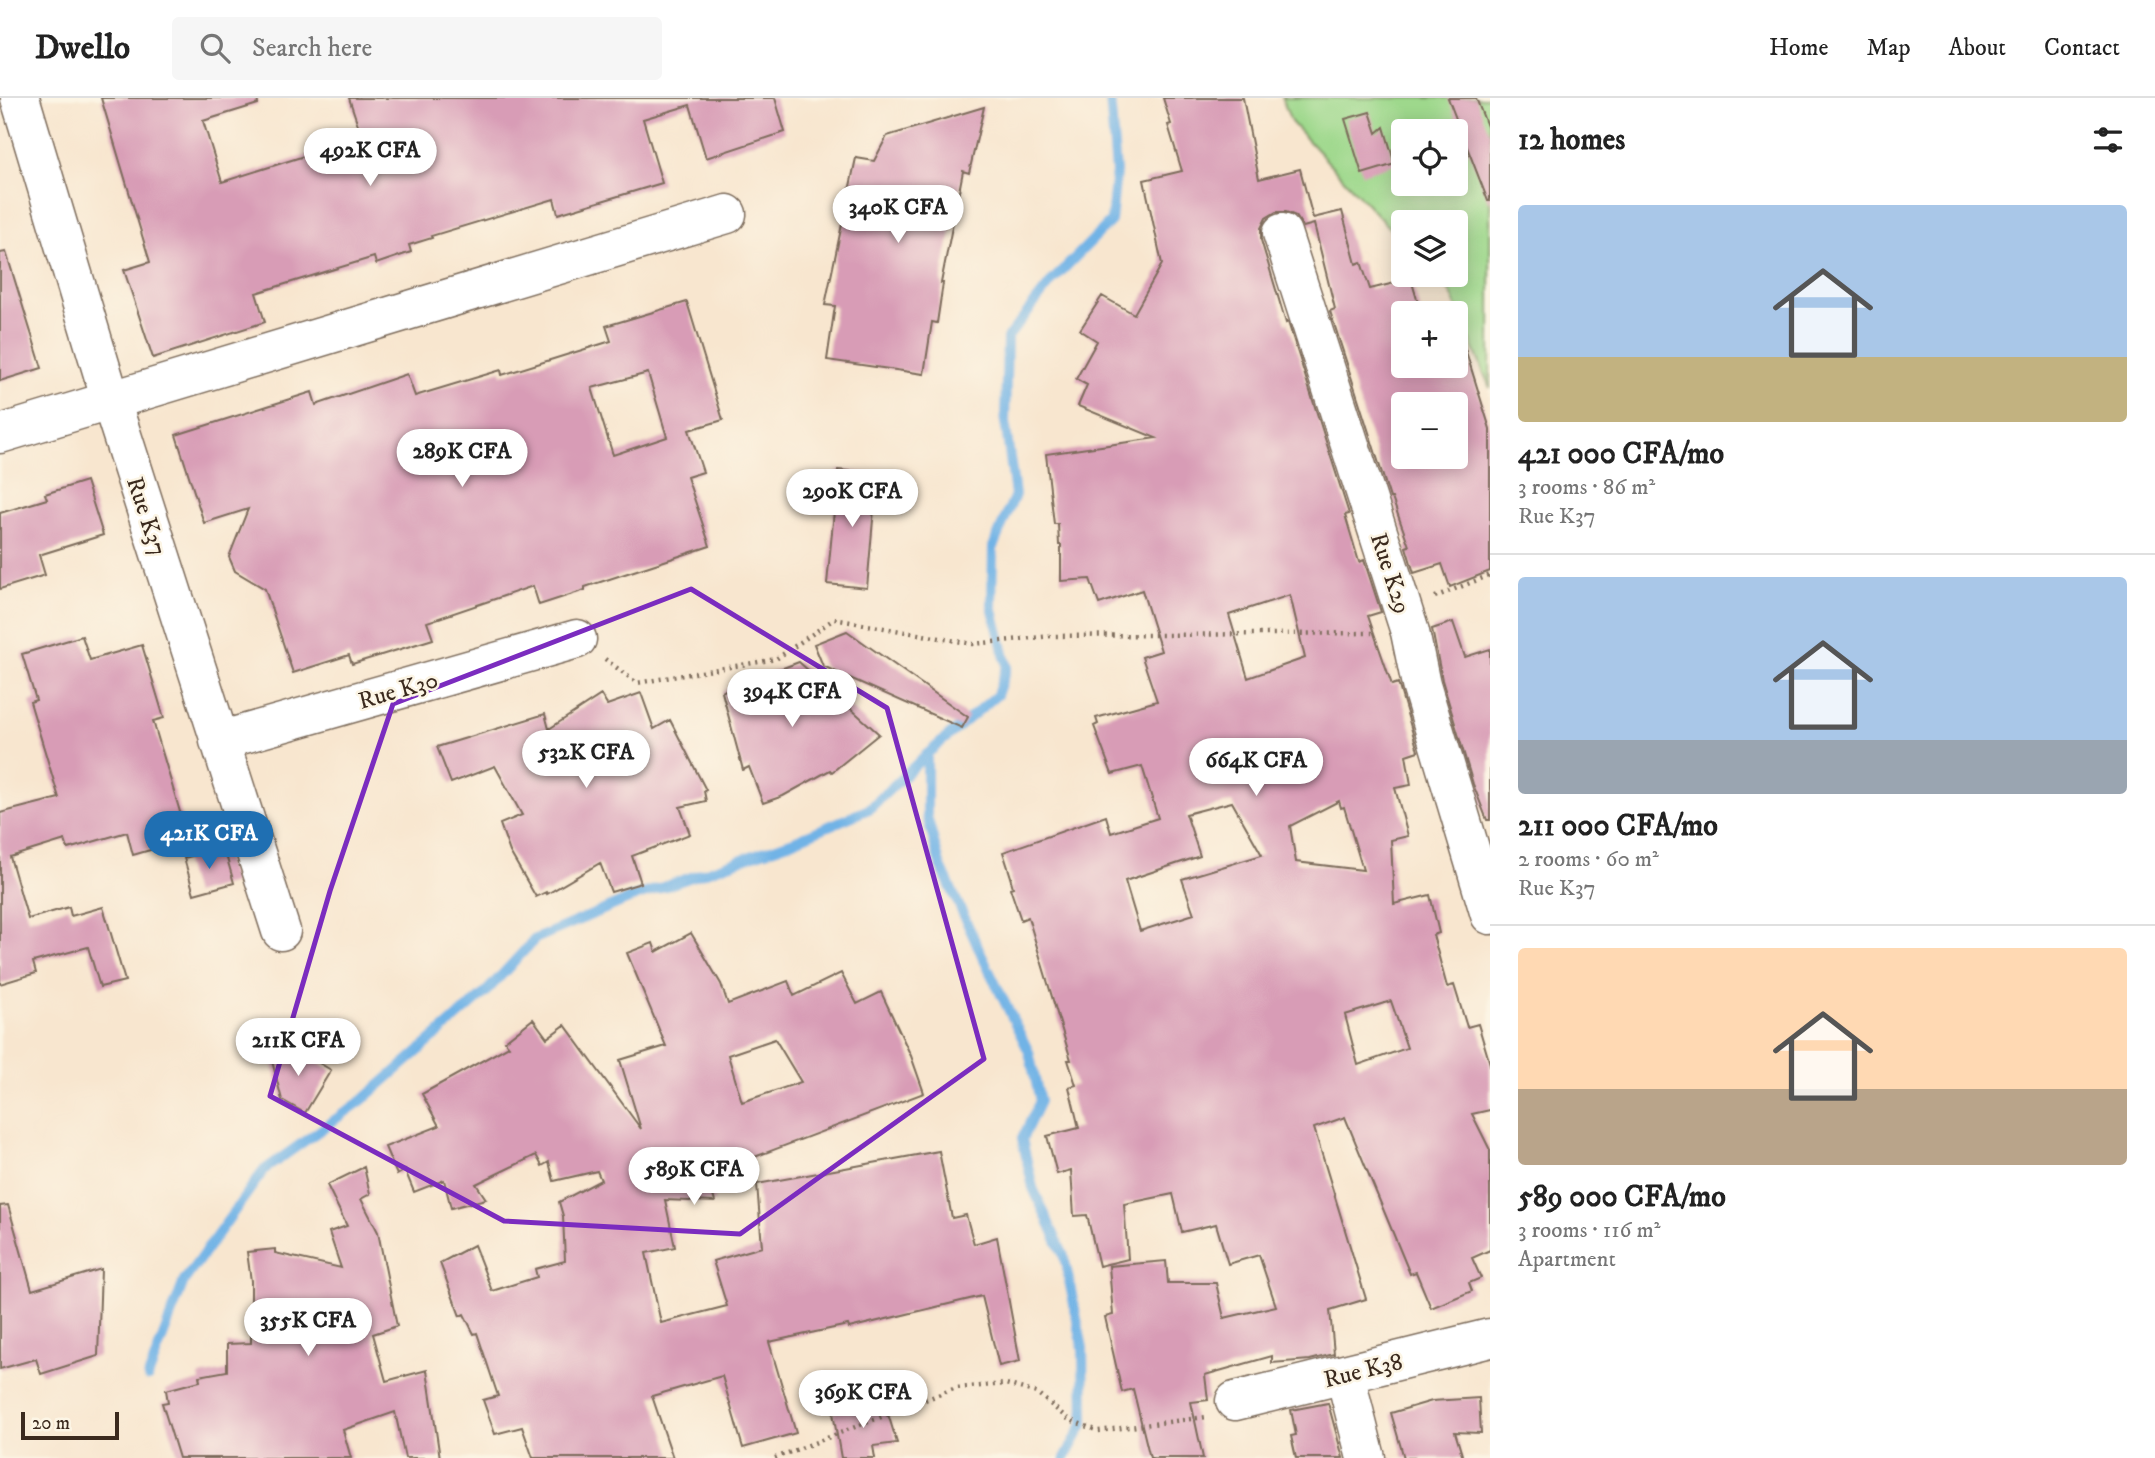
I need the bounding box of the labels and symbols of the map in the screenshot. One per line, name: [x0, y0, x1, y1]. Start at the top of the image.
pin: 492K CFA: [298, 129, 442, 188]
pin: 340K CFA: [826, 186, 970, 245]
pin: 289K CFA: [390, 430, 534, 489]
pin: 290K CFA: [780, 470, 924, 529]
street label: Rue K37: [119, 473, 173, 560]
street label: Rue K29: [1363, 529, 1417, 618]
street label: Rue K30: [355, 665, 442, 717]
pin: 394K CFA: [720, 670, 864, 729]
pin: 532K CFA: [514, 730, 658, 790]
pin: 664K CFA: [1184, 738, 1328, 798]
pin: 421K CFA: [137, 812, 281, 871]
pin: 211K CFA: [226, 1018, 370, 1078]
pin: 589K CFA: [622, 1148, 766, 1207]
pin: 355K CFA: [236, 1298, 380, 1358]
street label: Rue K38: [1321, 1347, 1406, 1395]
pin: 369K CFA: [791, 1370, 935, 1430]
scale bar: [21, 1409, 119, 1441]

